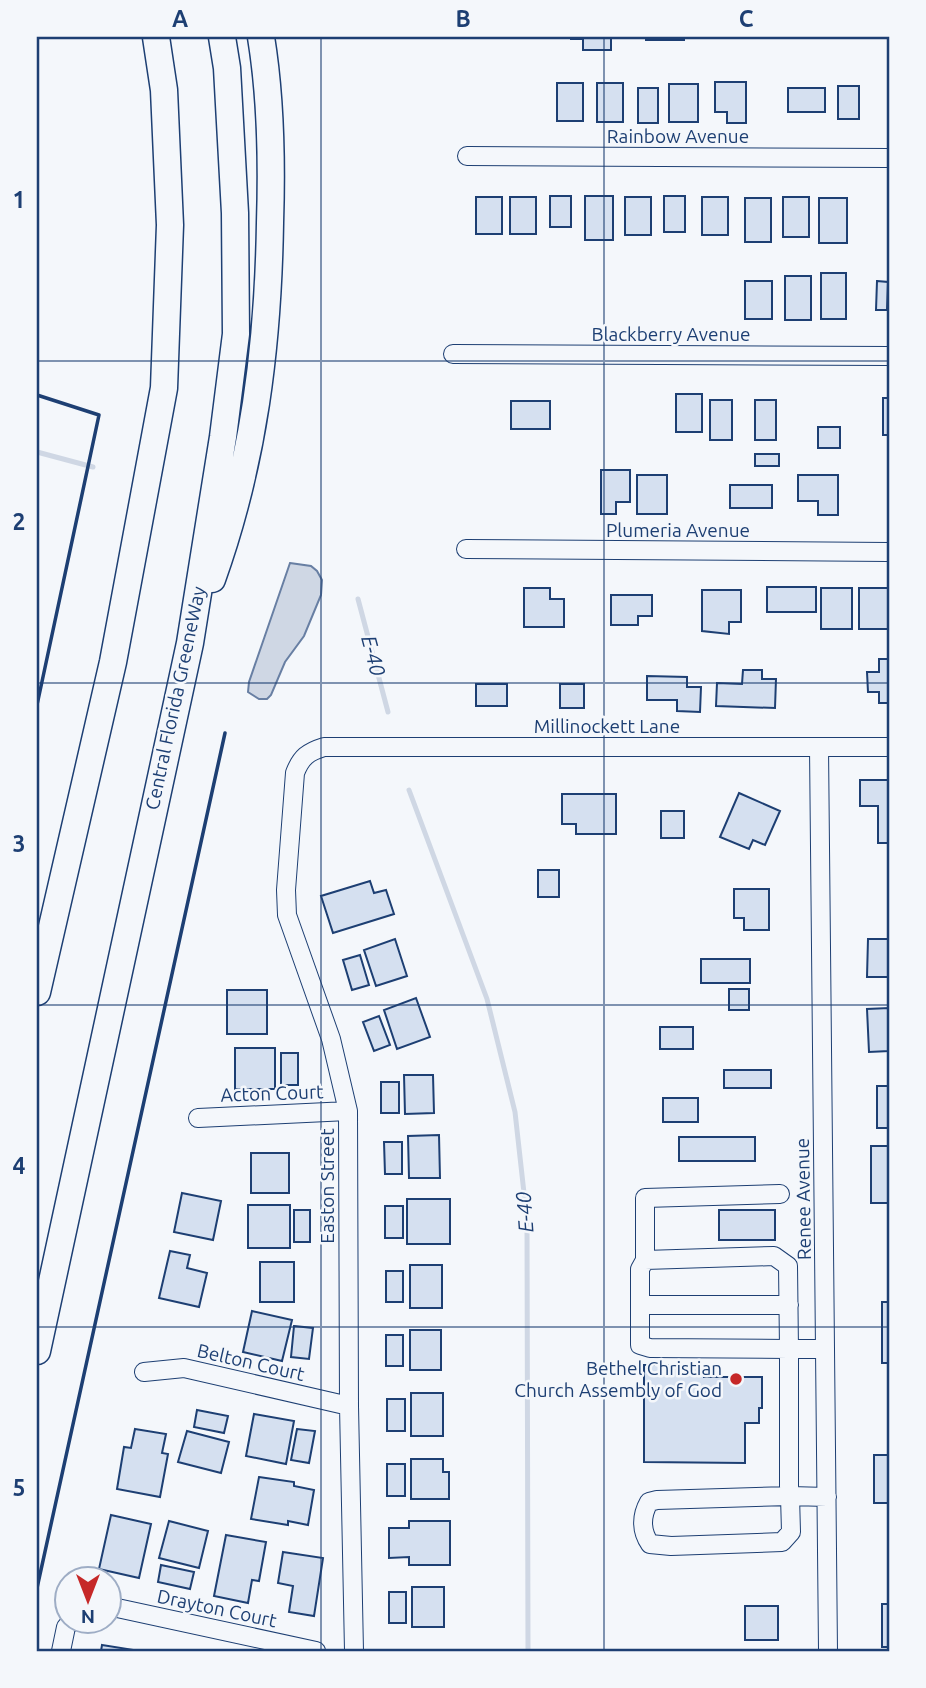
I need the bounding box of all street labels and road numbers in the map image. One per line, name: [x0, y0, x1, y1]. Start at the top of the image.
street label: Rainbow Avenue: [607, 125, 749, 147]
street label: Blackberry Avenue: [591, 323, 751, 345]
street label: Plumeria Avenue: [606, 519, 750, 541]
street label: Central Florida GreeneWay: [141, 584, 209, 812]
street label: Millinockett Lane: [534, 715, 680, 737]
street label: Acton Court: [220, 1080, 324, 1106]
street label: Easton Street: [316, 1128, 338, 1244]
street label: Renee Avenue: [791, 1138, 815, 1260]
street label: Belton Court: [195, 1339, 307, 1385]
street label: Drayton Court: [155, 1585, 279, 1632]

